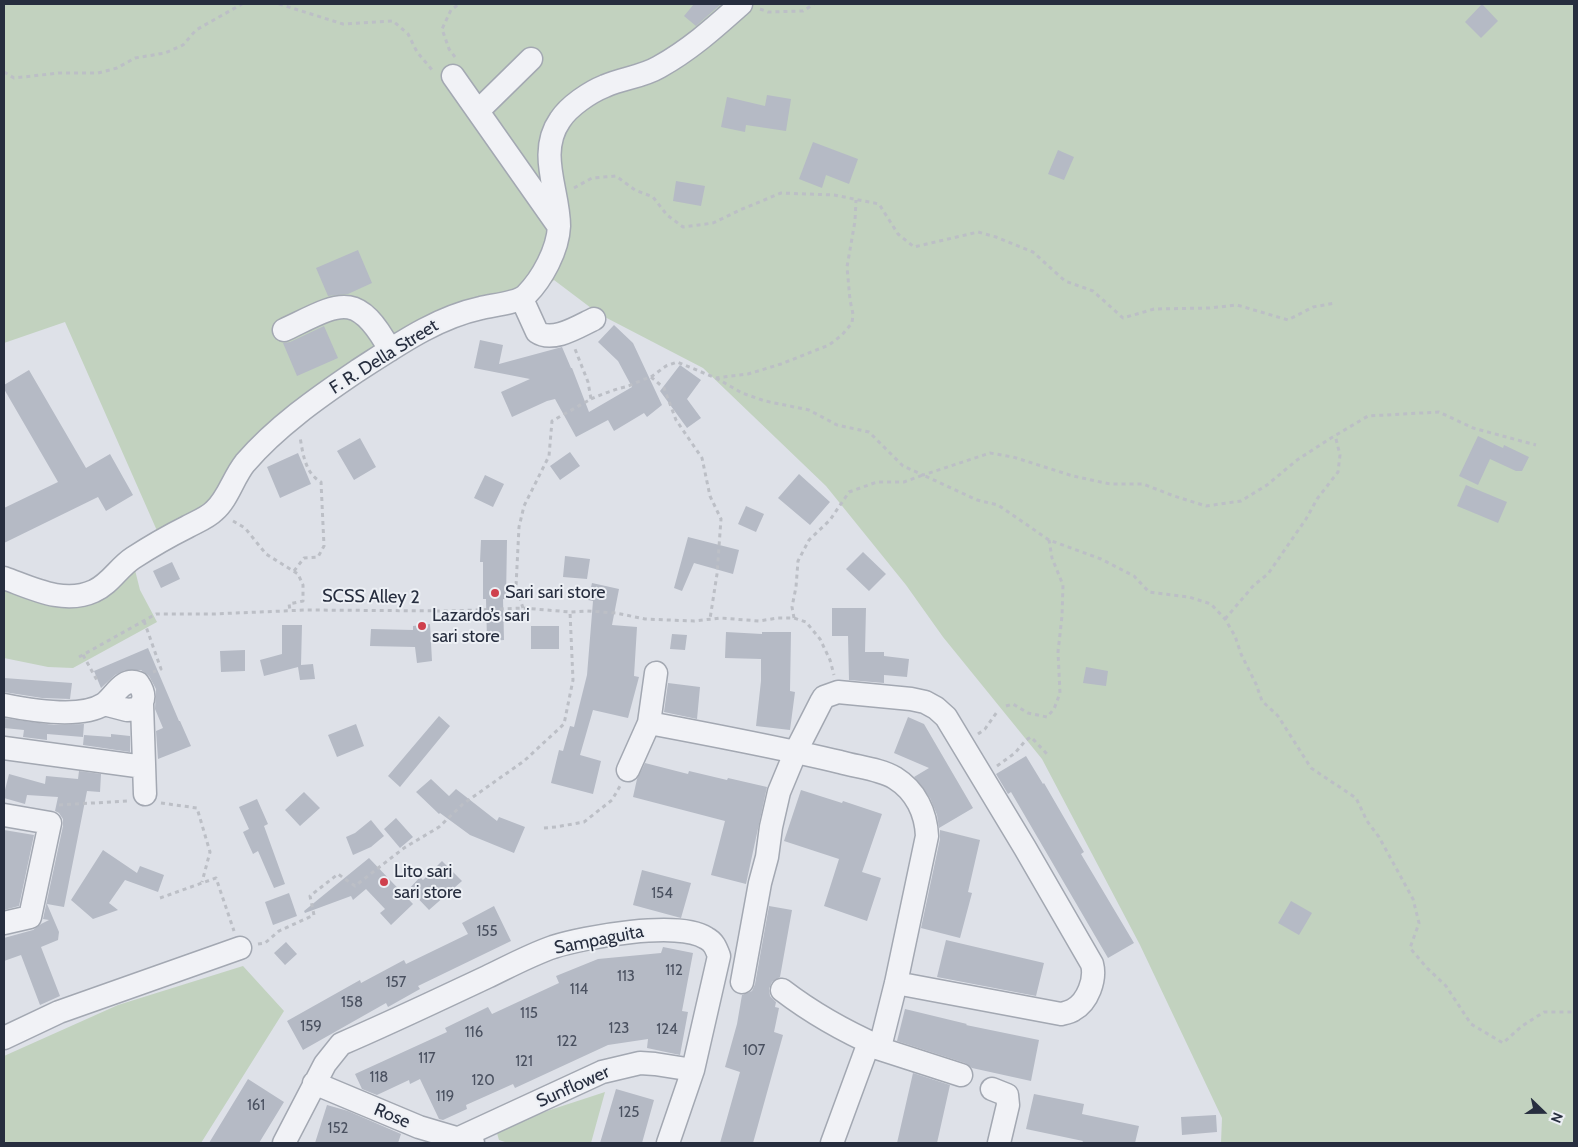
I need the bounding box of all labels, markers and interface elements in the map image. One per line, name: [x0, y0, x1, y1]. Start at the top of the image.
street label: F. R. Della Street: [326, 315, 442, 399]
place label: Sari sari store: [505, 582, 605, 604]
street label: SCSS Alley 2: [322, 585, 420, 609]
marker: Sari sari store: [489, 587, 501, 599]
place label: Lazardo’s sari sari store: [432, 605, 530, 648]
marker: Lazardo’s sari sari store: [416, 620, 428, 632]
place label: Lito sari sari store: [394, 861, 462, 904]
marker: Lito sari sari store: [378, 876, 390, 888]
house number: 154: [651, 885, 673, 903]
street label: Sampaguita: [553, 921, 645, 959]
house number: 155: [476, 923, 498, 941]
house number: 112: [665, 962, 683, 980]
house number: 113: [617, 968, 635, 986]
house number: 157: [386, 974, 406, 992]
house number: 114: [570, 981, 588, 999]
house number: 158: [341, 994, 363, 1012]
house number: 115: [520, 1005, 538, 1023]
house number: 159: [300, 1018, 322, 1036]
house number: 123: [609, 1020, 629, 1038]
house number: 124: [656, 1021, 678, 1039]
house number: 116: [465, 1024, 483, 1042]
house number: 122: [557, 1033, 577, 1051]
house number: 107: [743, 1042, 765, 1060]
house number: 117: [418, 1050, 436, 1068]
house number: 121: [515, 1053, 533, 1071]
street label: Sunflower: [533, 1061, 613, 1113]
house number: 118: [370, 1069, 388, 1087]
house number: 120: [471, 1072, 495, 1090]
north arrow: [1518, 1087, 1568, 1137]
house number: 119: [436, 1088, 454, 1106]
house number: 161: [247, 1097, 265, 1115]
street label: Rose: [371, 1099, 413, 1133]
house number: 125: [619, 1104, 639, 1122]
text: N: [1547, 1110, 1567, 1126]
house number: 152: [328, 1120, 348, 1138]

